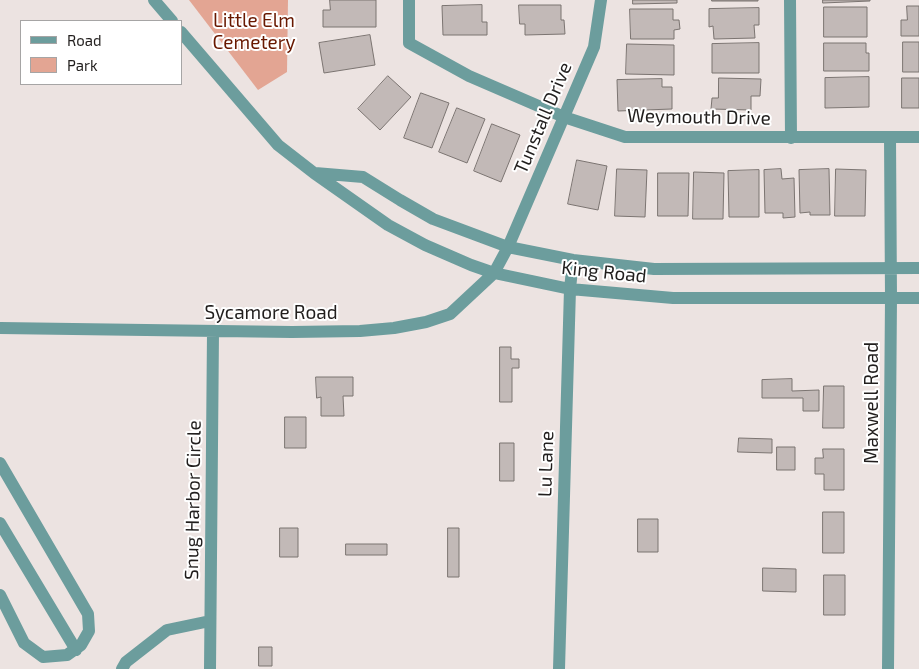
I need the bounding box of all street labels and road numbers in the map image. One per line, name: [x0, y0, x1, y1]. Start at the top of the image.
street label: Tunstall Drive: [509, 59, 577, 177]
street label: Weymouth Drive: [627, 104, 771, 130]
street label: King Road: [560, 256, 648, 288]
street label: Sycamore Road: [204, 302, 338, 324]
street label: Maxwell Road: [861, 342, 883, 464]
street label: Snug Harbor Circle: [180, 420, 206, 580]
street label: Lu Lane: [533, 430, 559, 498]

